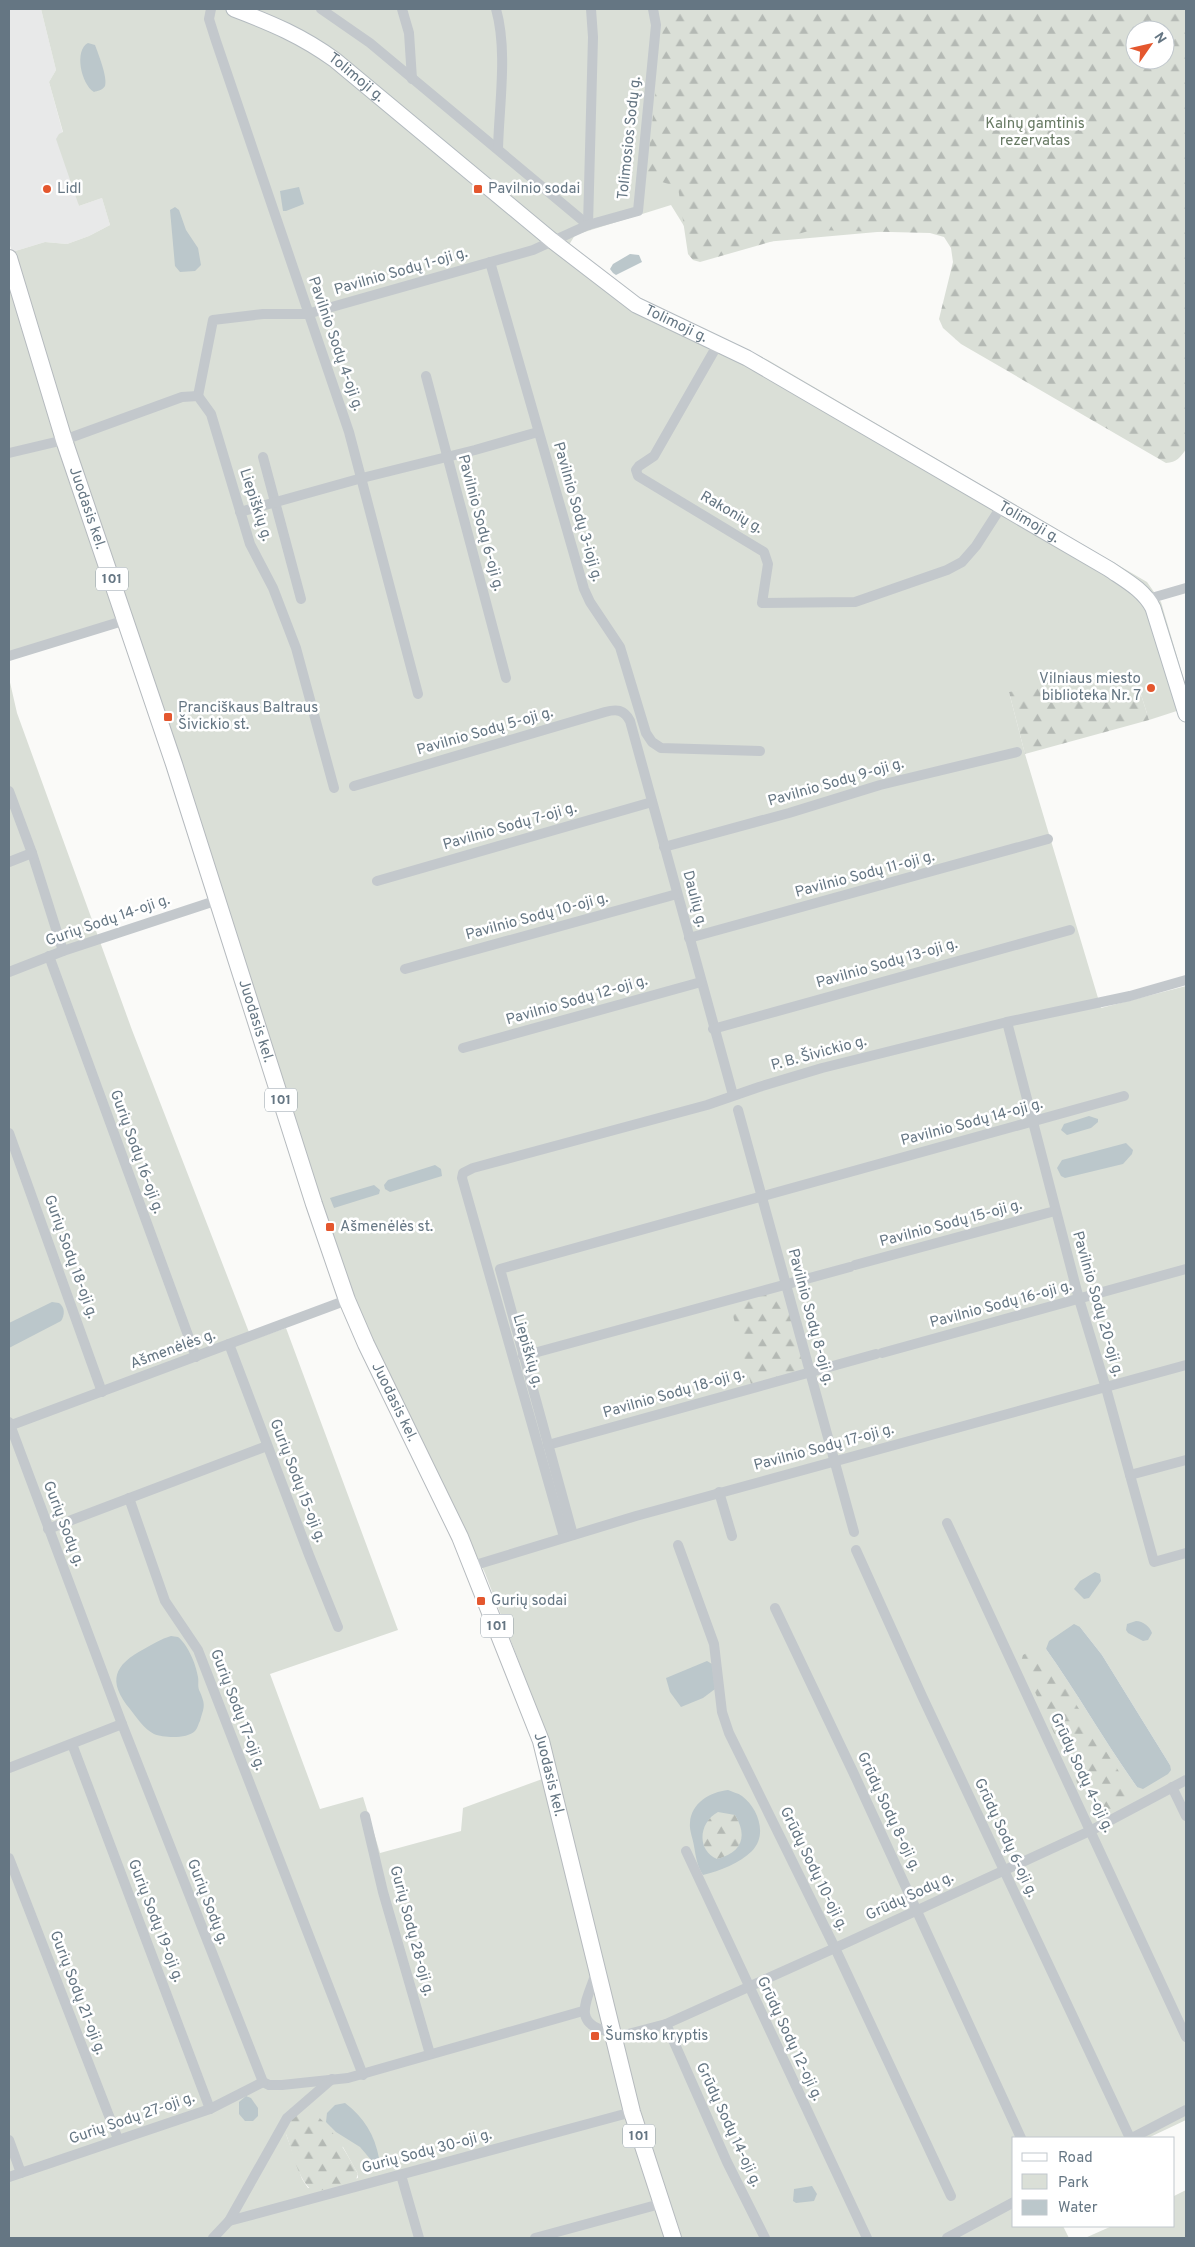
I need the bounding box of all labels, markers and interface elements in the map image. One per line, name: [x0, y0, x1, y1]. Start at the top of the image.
north arrow: [1125, 20, 1175, 70]
text: N: [1150, 30, 1169, 47]
street label: Tolimoji g.: [324, 49, 388, 107]
street label: Tolimosios Sodų g.: [614, 75, 646, 201]
park label: Kalnų gamtinis rezervatas: [985, 115, 1085, 151]
place label: Lidl: [57, 180, 82, 199]
place label: Pavilnio sodai: [488, 180, 580, 199]
marker: Lidl: [41, 183, 53, 195]
marker: Pavilnio sodai: [472, 183, 484, 195]
street label: Pavilnio Sodų 1-oji g.: [332, 244, 470, 300]
street label: Pavilnio Sodų 4-oji g.: [303, 274, 367, 414]
street label: Tolimoji g.: [641, 301, 711, 347]
street label: Pavilnio Sodų 3-ioji g.: [548, 440, 606, 584]
street label: Pavilnio Sodų 6-oji g.: [453, 453, 507, 593]
street label: Juodasis kel.: [64, 464, 110, 552]
street label: Liepiškių g.: [234, 466, 276, 544]
street label: Rakonių g.: [696, 487, 766, 539]
street label: Tolimoji g.: [995, 497, 1063, 548]
road number: 101: [96, 568, 128, 590]
place label: Vilniaus miesto biblioteka Nr. 7: [1039, 670, 1141, 706]
marker: Vilniaus miesto biblioteka Nr. 7: [1145, 682, 1157, 694]
place label: Pranciškaus Baltraus Šivickio st.: [178, 699, 318, 735]
street label: Pavilnio Sodų 5-oji g.: [415, 703, 555, 761]
marker: Pranciškaus Baltraus Šivickio st.: [162, 711, 174, 723]
street label: Pavilnio Sodų 9-oji g.: [766, 754, 906, 812]
street label: Pavilnio Sodų 7-oji g.: [441, 799, 579, 855]
street label: Pavilnio Sodų 11-oji g.: [793, 847, 937, 903]
street label: Daulių g.: [677, 869, 711, 929]
street label: Pavilnio Sodų 10-oji g.: [464, 889, 610, 945]
street label: Gurių Sodų 14-oji g.: [43, 891, 173, 951]
street label: Pavilnio Sodų 13-oji g.: [814, 935, 960, 993]
street label: Pavilnio Sodų 12-oji g.: [504, 972, 650, 1030]
street label: Juodasis kel.: [234, 977, 278, 1065]
street label: P. B. Šivickio g.: [769, 1030, 869, 1076]
street label: Gurių Sodų 16-oji g.: [105, 1088, 167, 1216]
road number: 101: [265, 1088, 297, 1112]
street label: Pavilnio Sodų 14-oji g.: [899, 1095, 1045, 1151]
street label: Gurių Sodų 18-oji g.: [39, 1193, 101, 1321]
street label: Pavilnio Sodų 15-oji g.: [878, 1196, 1024, 1252]
place label: Ašmenėlės st.: [340, 1218, 433, 1237]
marker: Ašmenėlės st.: [324, 1221, 336, 1233]
street label: Pavilnio Sodų 20-oji g.: [1067, 1229, 1127, 1379]
street label: Pavilnio Sodų 8-oji g.: [783, 1247, 837, 1387]
street label: Pavilnio Sodų 16-oji g.: [928, 1277, 1074, 1333]
street label: Liepiškių g.: [507, 1312, 547, 1390]
street label: Ašmenėlės g.: [128, 1326, 218, 1374]
street label: Juodasis kel.: [367, 1359, 422, 1445]
street label: Pavilnio Sodų 18-oji g.: [601, 1365, 747, 1423]
street label: Gurių Sodų 15-oji g.: [265, 1417, 329, 1545]
street label: Pavilnio Sodų 17-oji g.: [752, 1420, 896, 1476]
street label: Gurių Sodų g.: [38, 1479, 88, 1569]
place label: Gurių sodai: [491, 1592, 567, 1611]
marker: Gurių sodai: [475, 1595, 487, 1607]
road number: 101: [481, 1614, 513, 1638]
street label: Gurių Sodų 17-oji g.: [205, 1647, 269, 1773]
street label: Grūdų Sodų 4-oji g.: [1045, 1710, 1117, 1836]
street label: Juodasis kel.: [529, 1730, 569, 1818]
street label: Grūdų Sodų 8-oji g.: [852, 1749, 924, 1875]
street label: Grūdų Sodų 6-oji g.: [969, 1775, 1041, 1901]
street label: Grūdų Sodų 10-oji g.: [775, 1804, 851, 1934]
street label: Gurių Sodų 19-oji g.: [123, 1857, 187, 1985]
street label: Gurių Sodų g.: [182, 1857, 232, 1947]
street label: Gurių Sodų 28-oji g.: [385, 1864, 437, 1998]
street label: Grūdų Sodų g.: [863, 1868, 957, 1926]
street label: Gurių Sodų 21-oji g.: [45, 1928, 109, 2058]
street label: Grūdų Sodų 12-oji g.: [752, 1974, 826, 2104]
place label: Šumsko kryptis: [605, 2025, 708, 2046]
marker: Šumsko kryptis: [589, 2030, 601, 2042]
street label: Grūdų Sodų 14-oji g.: [691, 2060, 765, 2190]
street label: Gurių Sodų 27-oji g.: [67, 2089, 197, 2149]
road number: 101: [623, 2124, 655, 2148]
street label: Gurių Sodų 30-oji g.: [360, 2125, 494, 2179]
legend: [1012, 2137, 1175, 2227]
text: Road: [1058, 2149, 1093, 2168]
text: Park: [1058, 2174, 1089, 2193]
text: Water: [1058, 2199, 1098, 2218]

